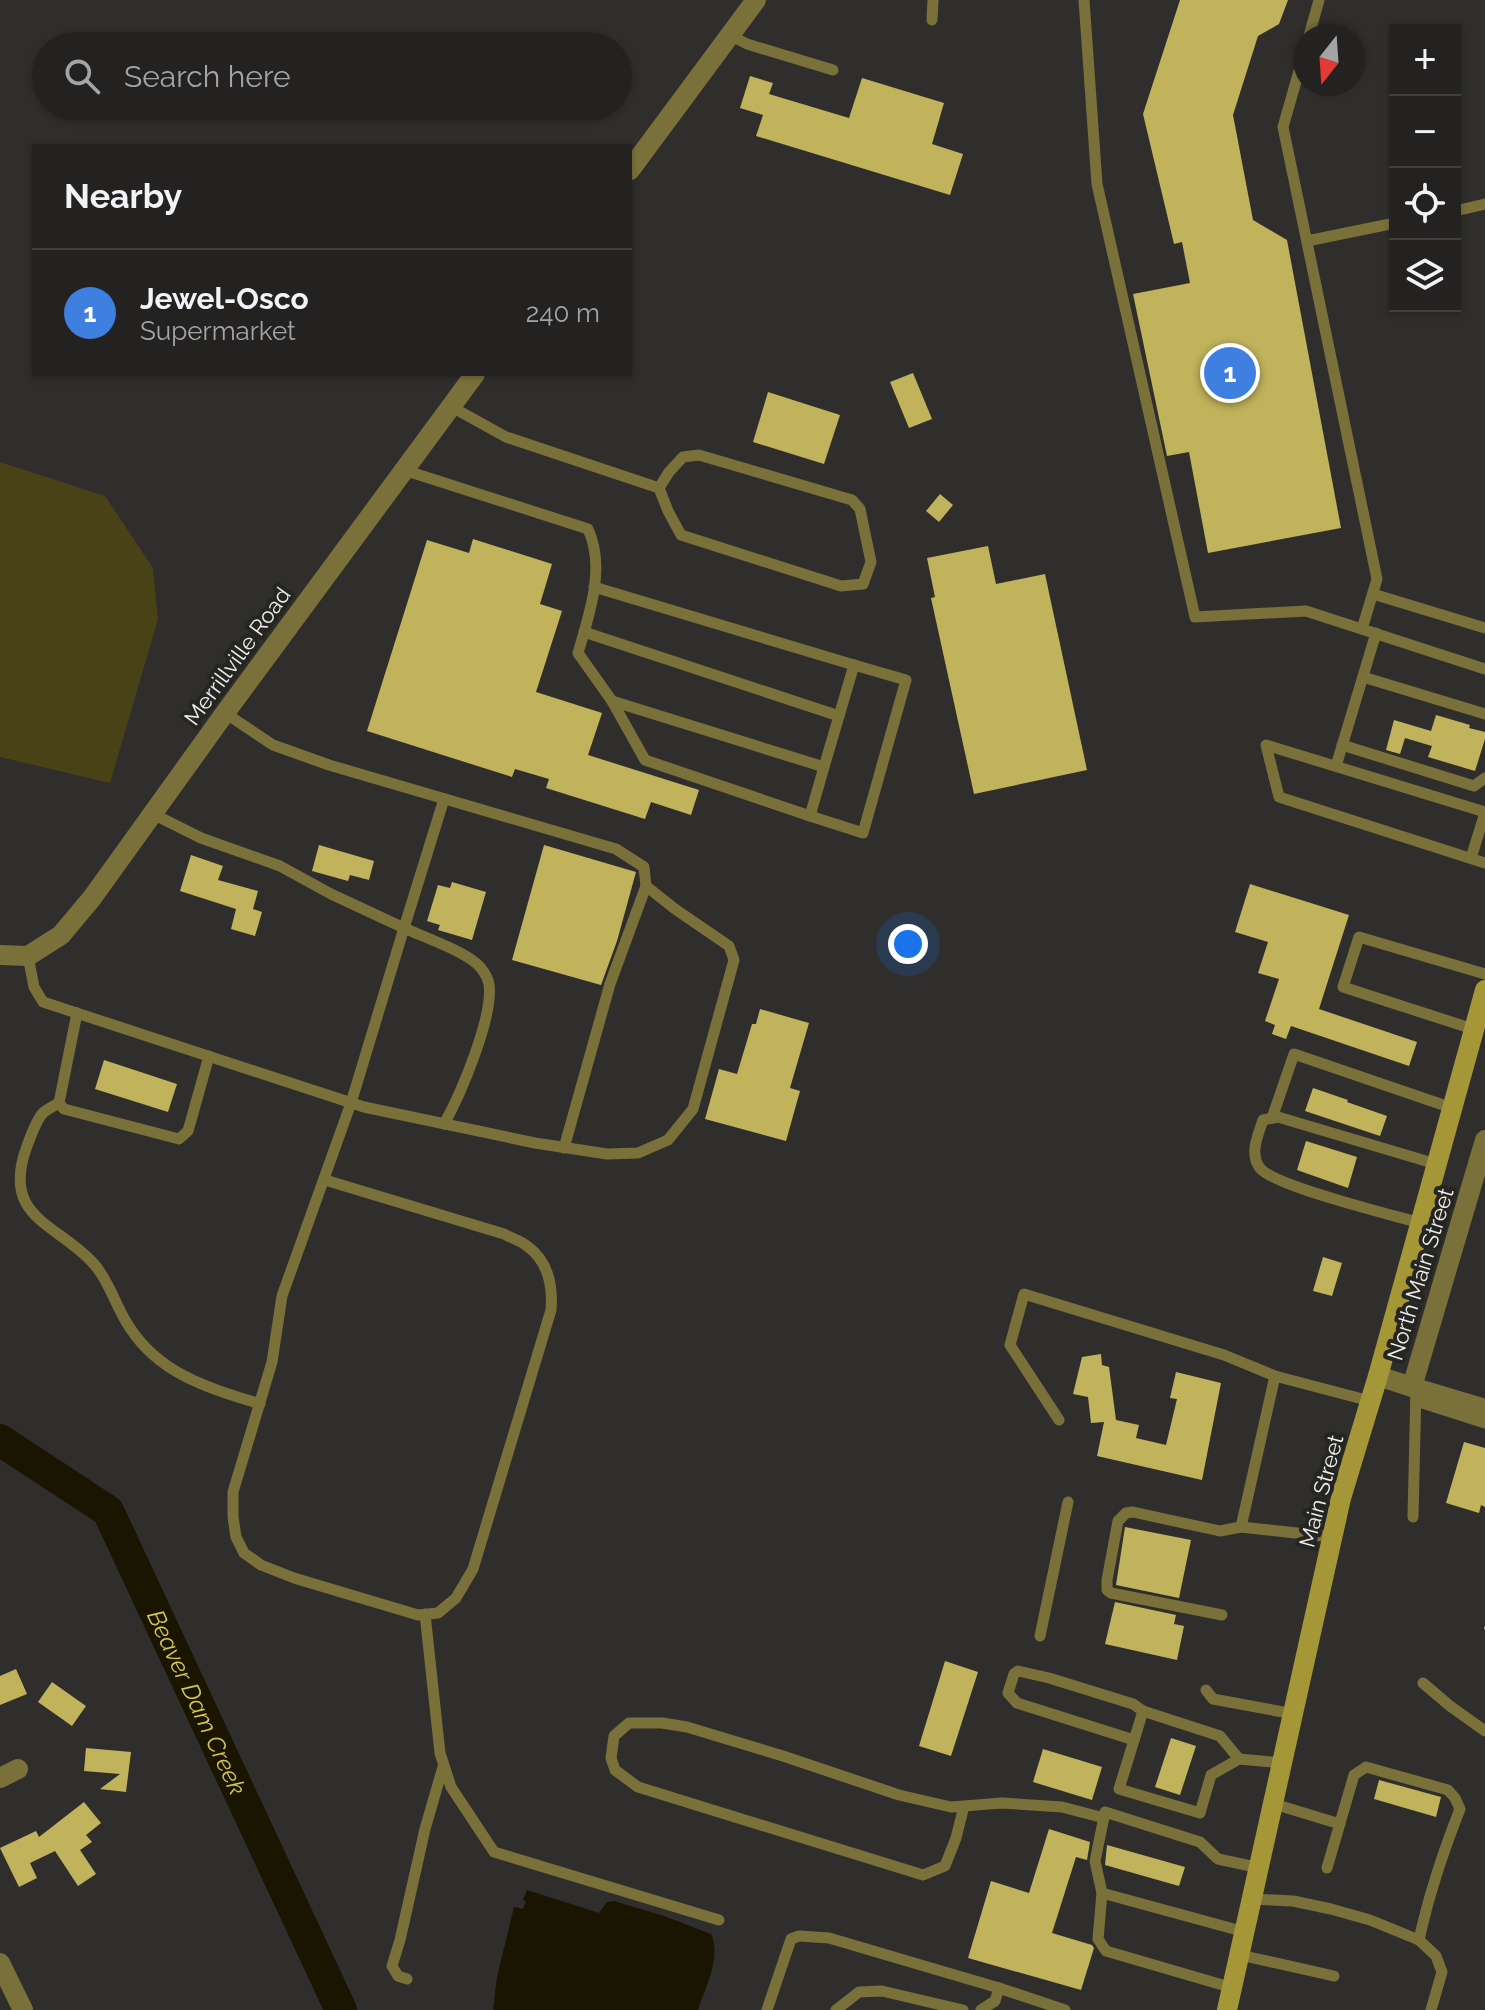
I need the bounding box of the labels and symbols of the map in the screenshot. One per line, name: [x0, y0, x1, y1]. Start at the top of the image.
north arrow: [1293, 24, 1365, 96]
pin: 1: [1204, 343, 1256, 403]
street label: Merrillville Road: [178, 582, 296, 730]
your location: [888, 924, 928, 964]
street label: North Main Street: [1381, 1184, 1459, 1363]
street label: Main Street: [1294, 1431, 1349, 1550]
water label: Beaver Dam Creek: [142, 1605, 253, 1799]

